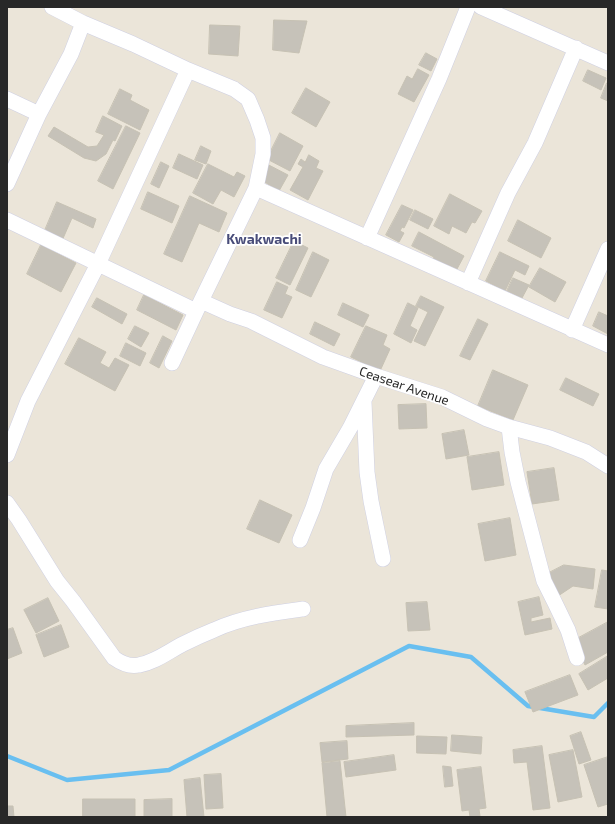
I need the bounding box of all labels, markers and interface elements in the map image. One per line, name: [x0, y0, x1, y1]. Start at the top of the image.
district label: Kwakwachi: [226, 231, 302, 247]
street label: Ceasear Avenue: [357, 363, 451, 409]

